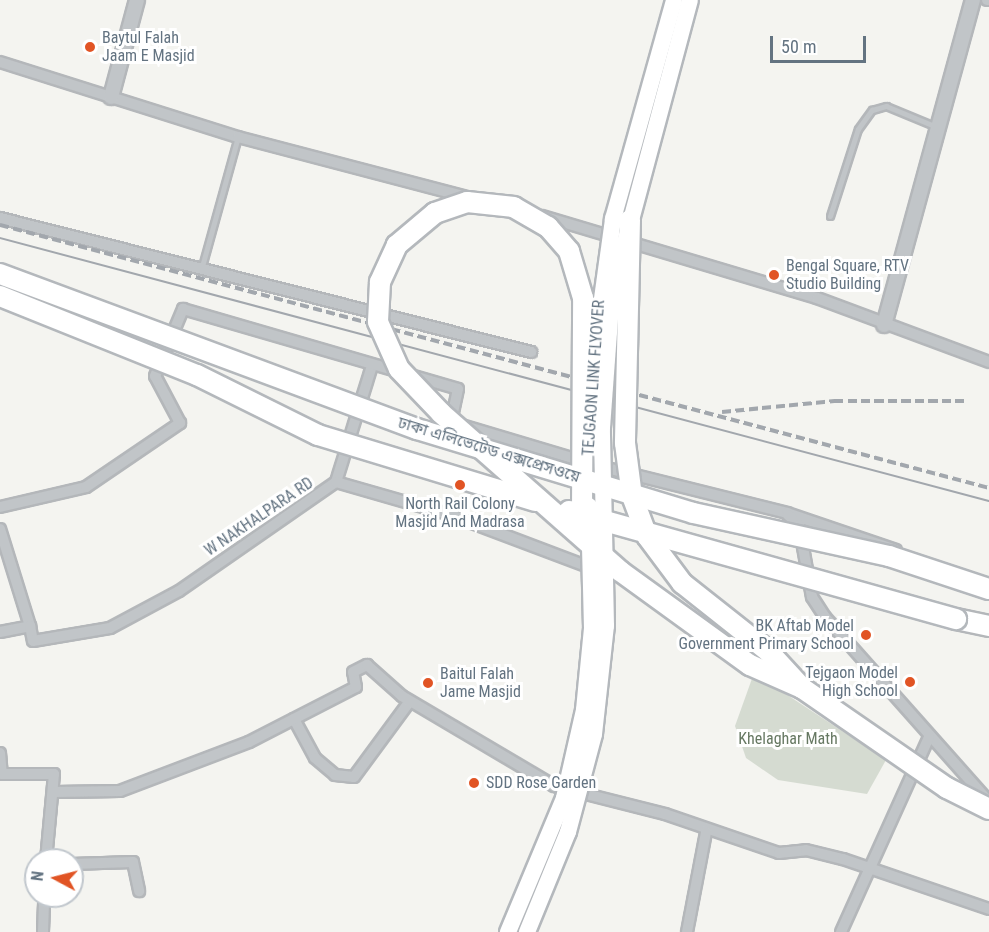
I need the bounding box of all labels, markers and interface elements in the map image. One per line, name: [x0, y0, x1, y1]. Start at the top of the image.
scale bar: [773, 24, 869, 62]
place label: Baytul Falah Jaam E Masjid: [102, 28, 195, 66]
text: 50 m: [781, 36, 816, 57]
marker: Baytul Falah Jaam E Masjid: [83, 40, 97, 54]
place label: Bengal Square, RTV Studio Building: [786, 256, 909, 294]
marker: Bengal Square, RTV Studio Building: [767, 268, 781, 282]
street label: TEJGAON LINK FLYOVER: [579, 299, 609, 457]
street label: ঢাকা এলিভেটেড এক্সপ্রেসওয়ে: [396, 413, 582, 487]
street label: W NAKHALPARA RD: [201, 474, 317, 560]
marker: North Rail Colony Masjid And Madrasa: [453, 478, 467, 492]
place label: North Rail Colony Masjid And Madrasa: [395, 494, 525, 532]
place label: BK Aftab Model Government Primary School: [678, 616, 854, 654]
marker: BK Aftab Model Government Primary School: [859, 628, 873, 642]
place label: Tejgaon Model High School: [805, 663, 898, 701]
place label: Baitul Falah Jame Masjid: [440, 664, 521, 702]
marker: Tejgaon Model High School: [903, 675, 917, 689]
marker: Baitul Falah Jame Masjid: [421, 676, 435, 690]
park label: Khelaghar Math: [738, 729, 838, 749]
place label: SDD Rose Garden: [486, 773, 596, 793]
marker: SDD Rose Garden: [467, 776, 481, 790]
north arrow: [24, 848, 84, 908]
text: N: [28, 870, 48, 882]

